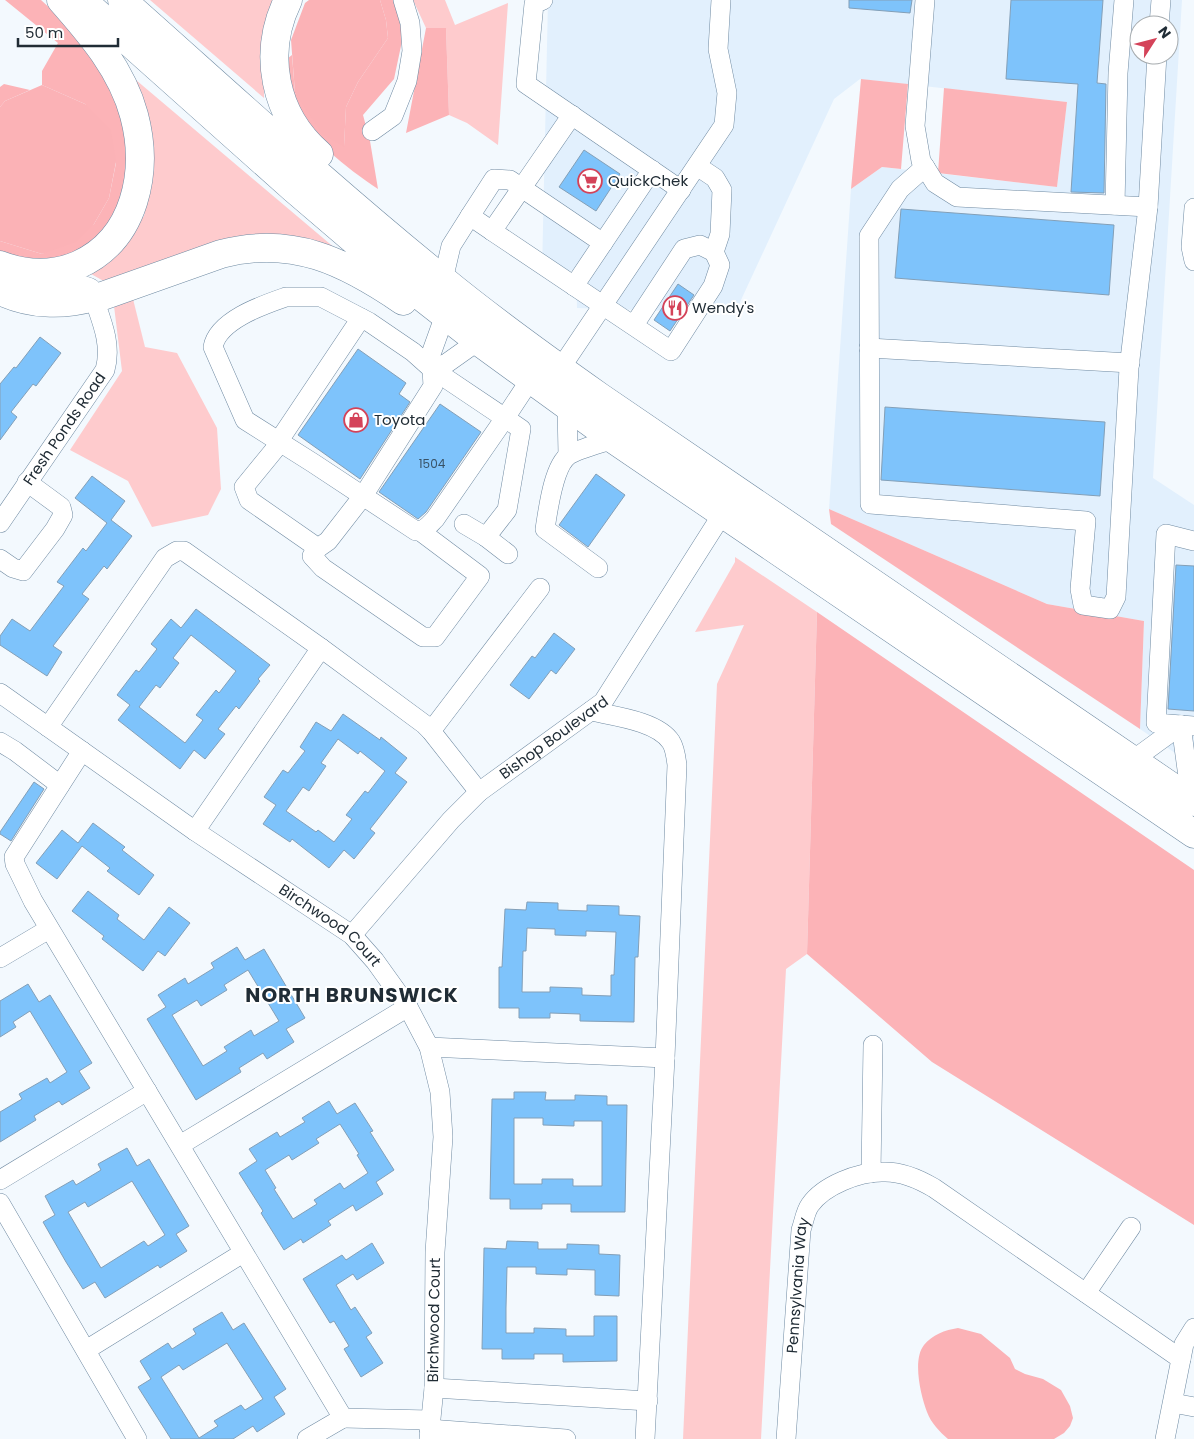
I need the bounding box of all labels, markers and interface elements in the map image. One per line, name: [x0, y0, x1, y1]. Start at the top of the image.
scale bar: [18, 15, 118, 47]
north arrow: [1129, 15, 1179, 65]
text: 50 m: [25, 22, 63, 43]
text: N: [1153, 22, 1176, 42]
supermarket icon: QuickChek: [577, 168, 603, 194]
place label: QuickChek: [608, 170, 688, 191]
restaurant icon: Wendy's: [662, 295, 688, 321]
place label: Wendy's: [692, 297, 755, 318]
street label: Fresh Ponds Road: [18, 368, 110, 489]
shop icon: Toyota: [343, 407, 369, 433]
place label: Toyota: [374, 409, 425, 430]
house number: 1504: [419, 455, 446, 472]
street label: Bishop Boulevard: [495, 691, 612, 784]
street label: Birchwood Court: [275, 879, 387, 970]
district label: NORTH BRUNSWICK: [245, 981, 459, 1009]
street label: Pennsylvania Way: [781, 1215, 814, 1354]
street label: Birchwood Court: [422, 1257, 445, 1383]

